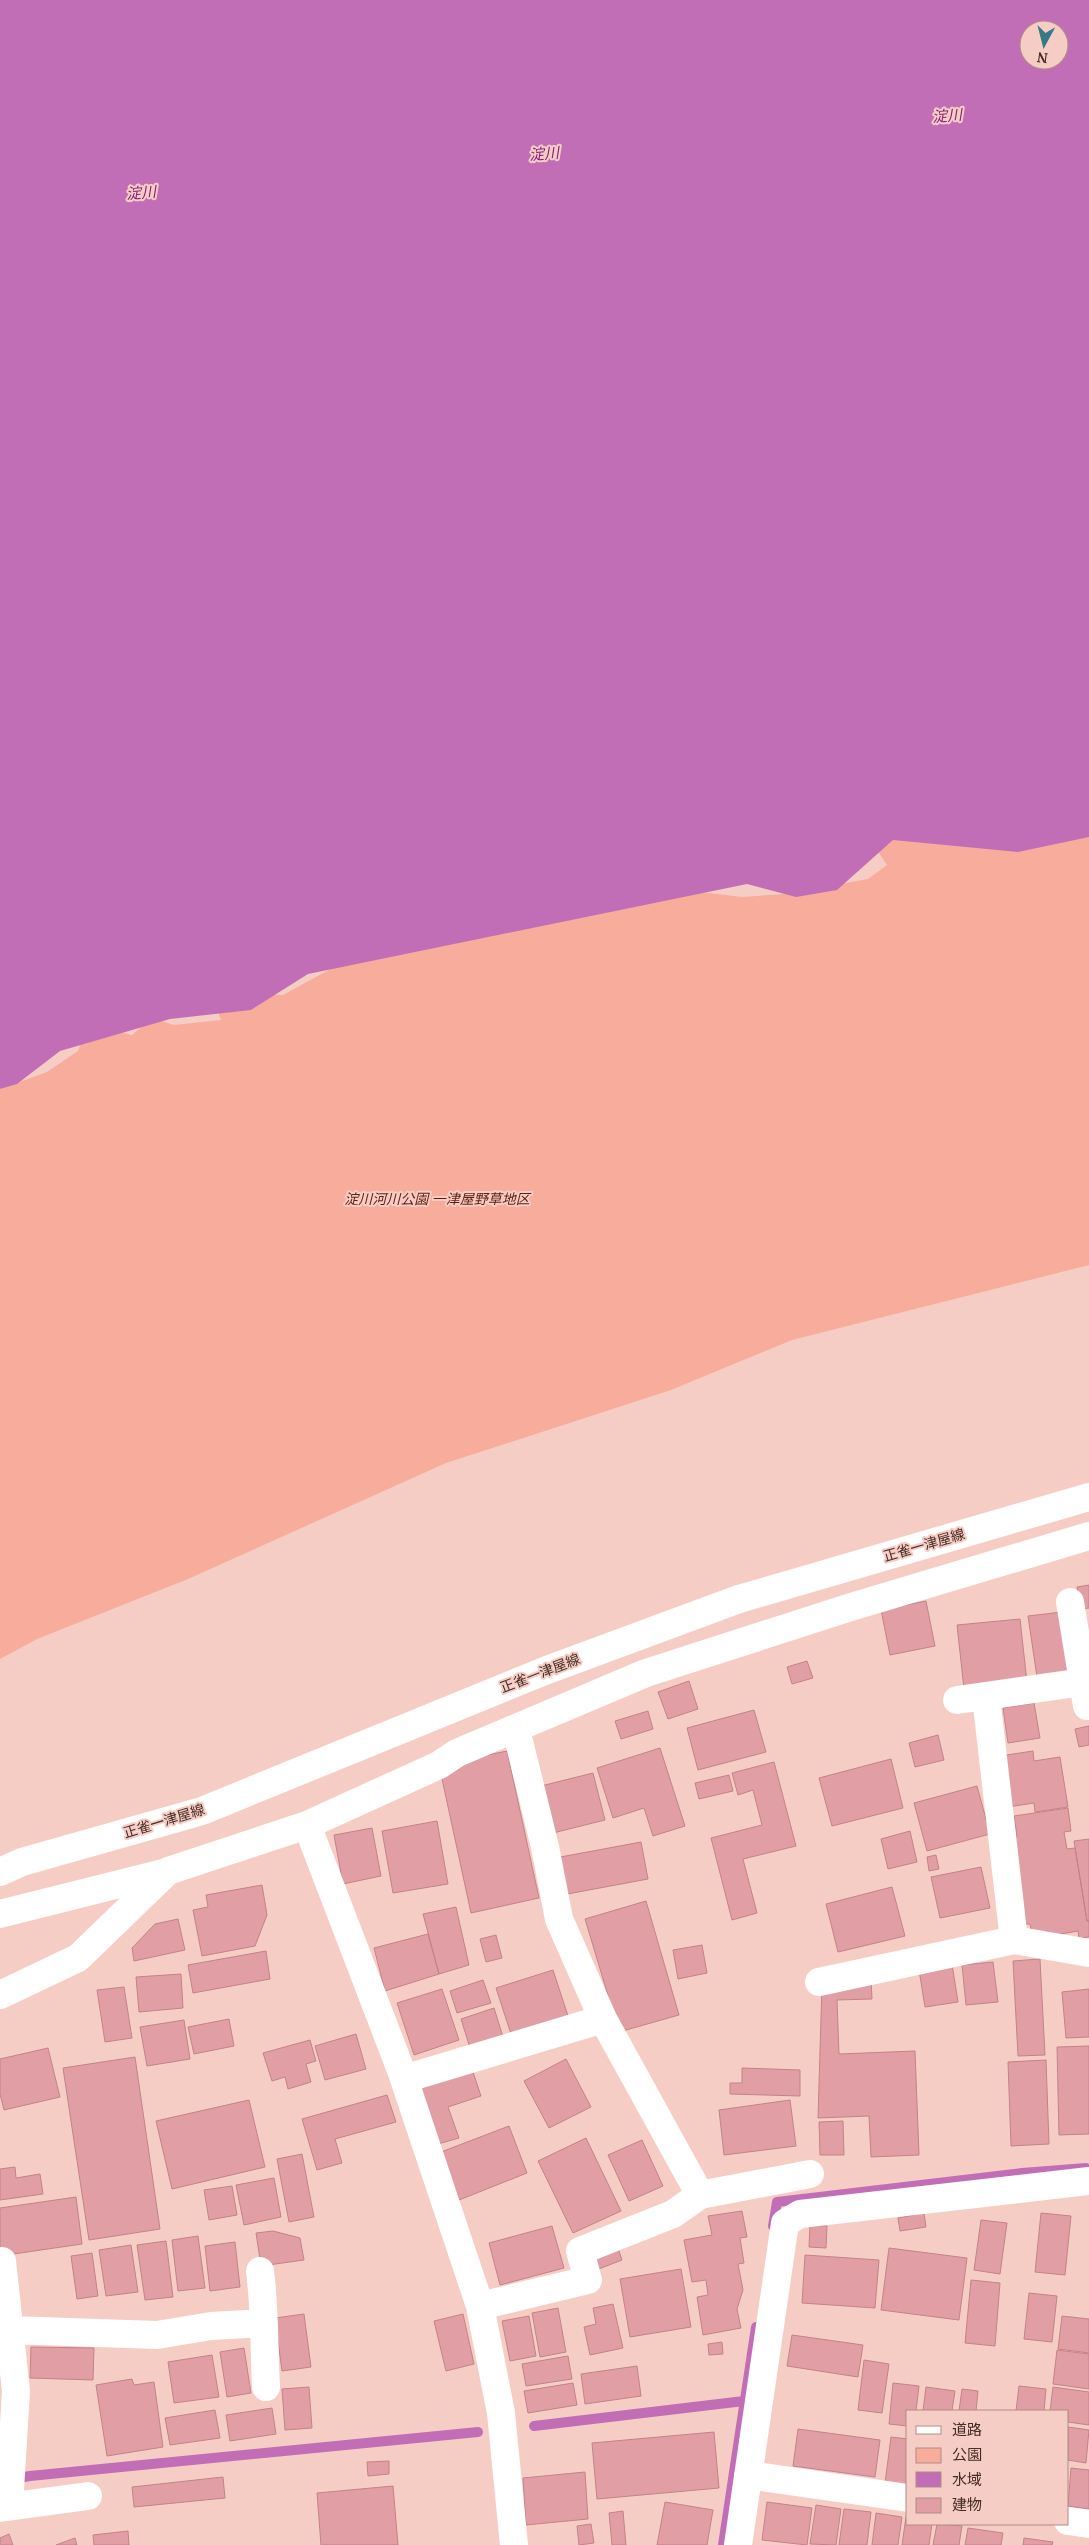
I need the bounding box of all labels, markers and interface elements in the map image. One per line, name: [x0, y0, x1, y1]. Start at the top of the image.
north arrow: [1019, 20, 1069, 70]
text: N: [1036, 48, 1049, 68]
water label: 淀川: [931, 104, 965, 126]
water label: 淀川: [528, 142, 562, 164]
water label: 淀川: [125, 181, 159, 203]
park label: 淀川河川公園 一津屋野草地区: [344, 1189, 532, 1208]
street label: 正雀一津屋線: [881, 1524, 967, 1565]
street label: 正雀一津屋線: [497, 1649, 582, 1696]
street label: 正雀一津屋線: [121, 1799, 207, 1842]
legend: [906, 2410, 1069, 2525]
text: 道路: [952, 2419, 982, 2439]
text: 公園: [952, 2444, 982, 2464]
text: 水域: [952, 2469, 982, 2489]
text: 建物: [952, 2494, 982, 2514]

